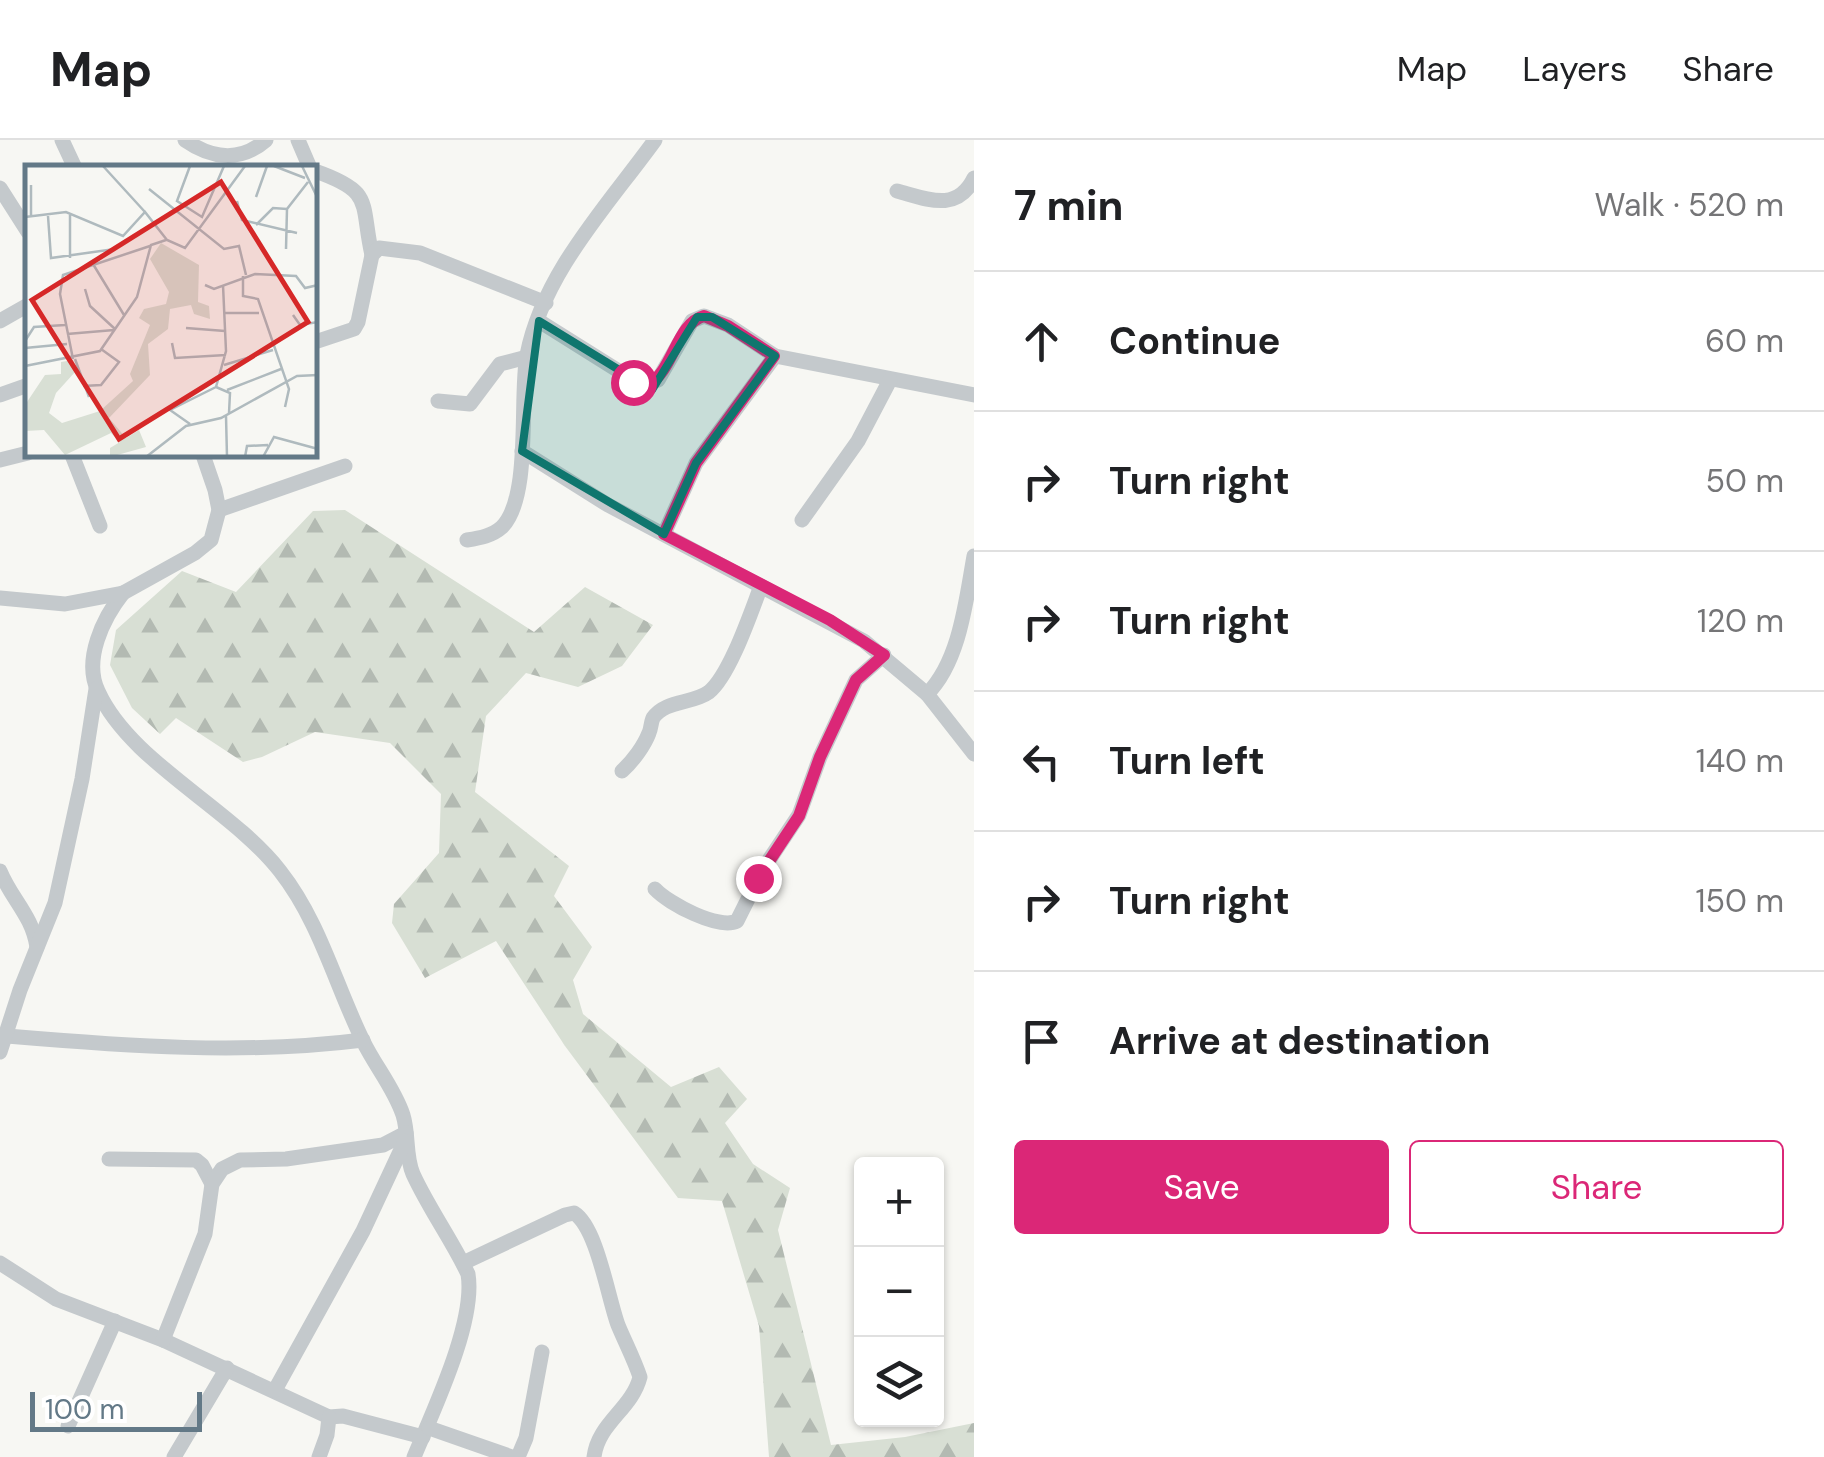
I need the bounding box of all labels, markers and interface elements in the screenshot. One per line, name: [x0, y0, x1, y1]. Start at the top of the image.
text: Map: [50, 38, 152, 101]
text: Map: [1397, 46, 1467, 92]
text: Layers: [1522, 46, 1627, 92]
text: Share: [1682, 46, 1774, 92]
inset map: [25, 165, 318, 458]
text: 7 min: [1014, 178, 1123, 233]
text: Walk · 520 m: [1595, 184, 1784, 226]
icon: ahead: [1014, 314, 1069, 369]
text: Continue: [1109, 316, 1280, 366]
text: 60 m: [1705, 320, 1784, 362]
route start: [611, 360, 657, 406]
icon: right: [1014, 454, 1069, 509]
text: Turn right: [1109, 456, 1290, 506]
text: 50 m: [1706, 460, 1784, 502]
icon: right: [1014, 594, 1069, 649]
text: Turn right: [1109, 596, 1290, 646]
text: 120 m: [1697, 600, 1784, 642]
icon: left: [1014, 734, 1069, 789]
text: Turn left: [1109, 736, 1265, 786]
text: 140 m: [1696, 740, 1784, 782]
route end: [736, 856, 782, 902]
icon: right: [1014, 874, 1069, 929]
text: Turn right: [1109, 876, 1290, 926]
text: 150 m: [1696, 880, 1784, 922]
icon: arrive: [1014, 1014, 1069, 1069]
text: Arrive at destination: [1109, 1016, 1491, 1066]
button: Save: [1014, 1140, 1389, 1234]
button: Share: [1409, 1140, 1784, 1234]
map controls: [854, 1157, 944, 1427]
button: +: [854, 1157, 944, 1247]
button: −: [854, 1247, 944, 1337]
button: layers: [854, 1337, 944, 1427]
scale bar: [30, 1387, 202, 1432]
text: 100 m: [45, 1391, 124, 1428]

